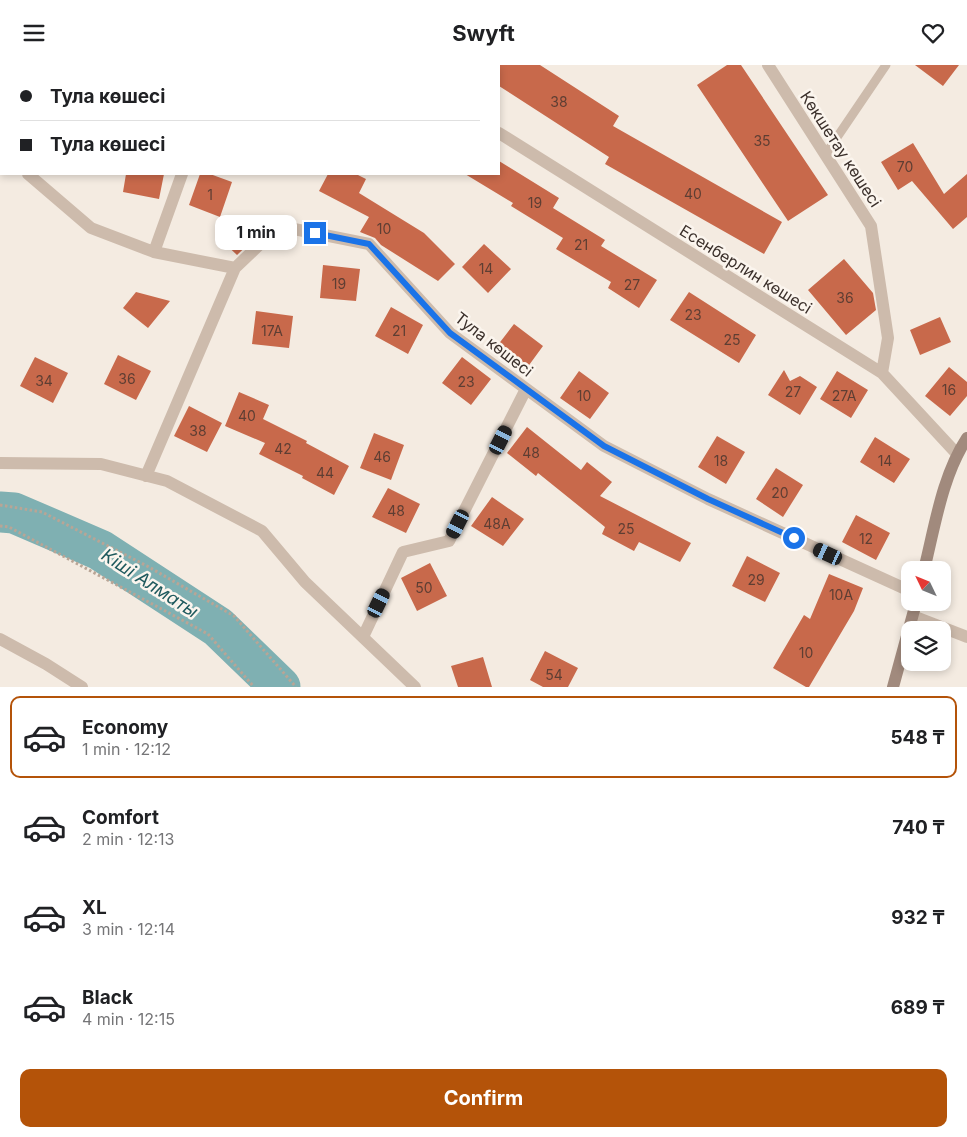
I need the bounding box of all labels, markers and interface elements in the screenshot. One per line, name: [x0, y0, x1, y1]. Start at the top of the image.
icon: menu: [20, 19, 48, 47]
icon: heart: [919, 19, 947, 47]
text: Swyft: [452, 20, 515, 46]
text: Тула көшесі: [50, 85, 165, 108]
street label: Көкшетау көшесі: [796, 87, 886, 211]
house number: 38: [550, 93, 568, 110]
house number: 35: [753, 132, 771, 149]
text: Тула көшесі: [50, 133, 165, 156]
house number: 70: [897, 158, 913, 175]
house number: 40: [684, 185, 702, 202]
house number: 1: [207, 186, 213, 203]
house number: 19: [528, 194, 542, 211]
callout: 1 min: [215, 215, 298, 251]
house number: 10: [377, 220, 391, 237]
street label: Есенберлин көшесі: [676, 220, 816, 318]
text: 1 min: [236, 222, 276, 242]
route end: [304, 222, 326, 244]
house number: 21: [574, 236, 588, 253]
house number: 14: [479, 260, 493, 277]
house number: 19: [332, 275, 346, 292]
house number: 27: [624, 276, 640, 293]
house number: 36: [836, 289, 854, 306]
house number: 23: [684, 306, 702, 323]
street label: Тула көшесі: [451, 307, 537, 381]
house number: 17А: [261, 322, 283, 339]
house number: 21: [392, 322, 406, 339]
house number: 25: [723, 331, 741, 348]
house number: 36: [118, 370, 136, 387]
house number: 34: [35, 372, 53, 389]
house number: 23: [457, 373, 475, 390]
house number: 16: [942, 381, 956, 398]
house number: 27: [785, 383, 801, 400]
house number: 10: [577, 387, 591, 404]
house number: 27А: [832, 387, 857, 404]
house number: 40: [238, 407, 256, 424]
house number: 38: [189, 422, 207, 439]
car: [487, 423, 514, 457]
house number: 42: [274, 440, 292, 457]
house number: 48: [522, 444, 540, 461]
house number: 46: [373, 448, 391, 465]
house number: 18: [714, 452, 728, 469]
house number: 14: [878, 452, 892, 469]
house number: 44: [316, 464, 334, 481]
house number: 20: [771, 484, 789, 501]
house number: 48: [387, 502, 405, 519]
car: [444, 507, 471, 541]
house number: 48А: [483, 515, 511, 532]
house number: 25: [617, 520, 635, 537]
route start: [783, 527, 805, 549]
house number: 12: [859, 530, 873, 547]
car: [811, 541, 844, 567]
water label: Кіші Алматы: [98, 544, 202, 622]
north arrow: [901, 561, 951, 611]
map controls: [901, 561, 951, 671]
house number: 29: [747, 571, 765, 588]
house number: 50: [415, 579, 433, 596]
car: [365, 586, 392, 620]
house number: 10А: [829, 586, 853, 603]
button: layers: [901, 621, 951, 671]
house number: 10: [799, 644, 813, 661]
house number: 54: [545, 666, 563, 683]
icon: car: [22, 715, 67, 760]
text: Economy: [82, 716, 168, 739]
text: 548 ₸: [890, 726, 945, 749]
text: 1 min · 12:12: [82, 739, 171, 759]
icon: car: [22, 805, 67, 850]
text: Comfort: [82, 806, 159, 829]
text: 740 ₸: [892, 816, 945, 839]
text: 2 min · 12:13: [82, 829, 174, 849]
icon: car: [22, 895, 67, 940]
text: XL: [82, 896, 107, 919]
text: 932 ₸: [891, 906, 945, 929]
text: 3 min · 12:14: [82, 919, 175, 939]
icon: car: [22, 985, 67, 1030]
text: Black: [82, 986, 133, 1009]
text: 689 ₸: [891, 996, 945, 1019]
text: 4 min · 12:15: [82, 1009, 175, 1029]
button: Confirm: [20, 1069, 947, 1127]

